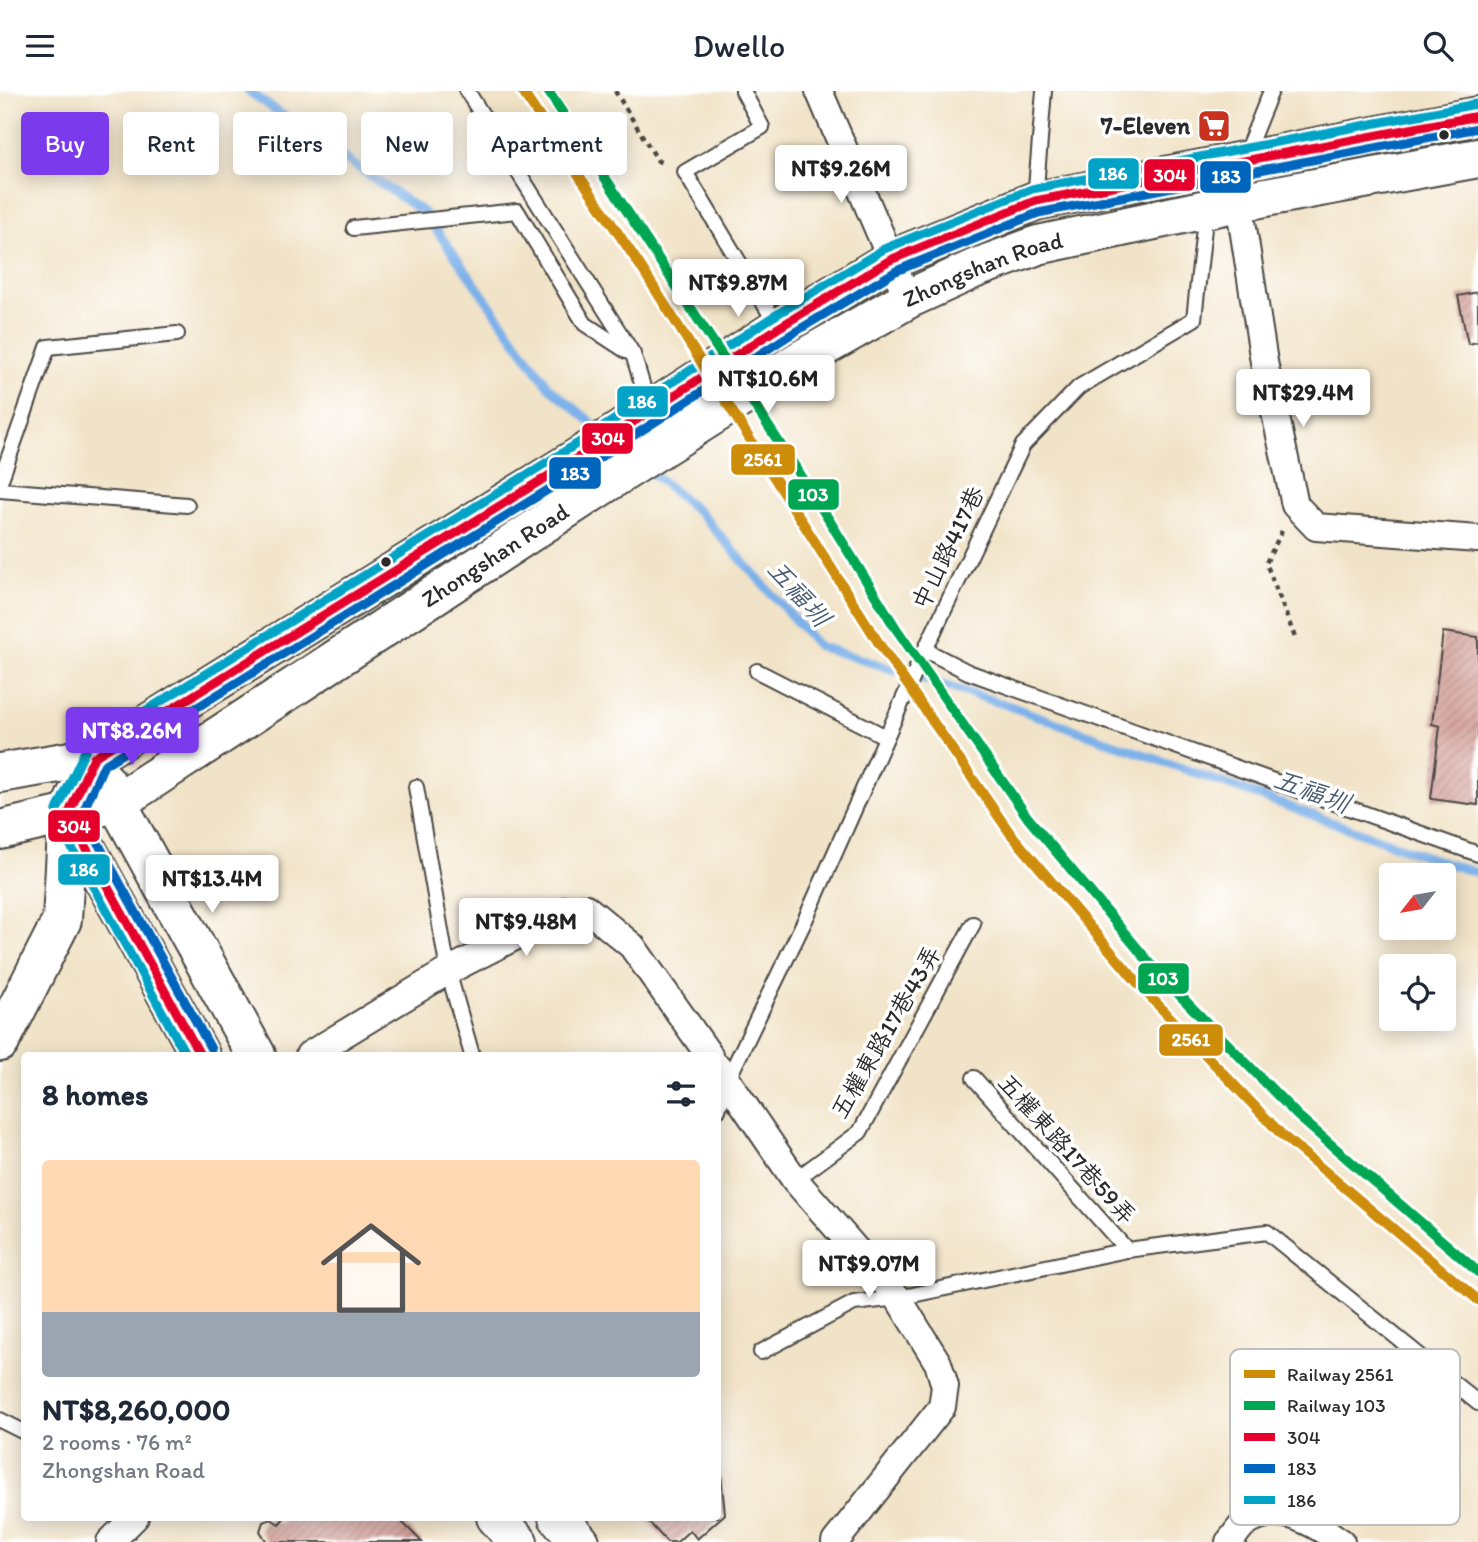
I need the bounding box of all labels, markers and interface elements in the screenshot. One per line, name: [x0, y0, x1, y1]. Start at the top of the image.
icon: menu: [21, 27, 59, 65]
text: Dwello: [693, 27, 785, 65]
icon: search: [1419, 27, 1457, 65]
supermarket icon: 7-Eleven: [1195, 107, 1233, 145]
place label: 7-Eleven: [1100, 111, 1190, 140]
chip: Buy: [21, 112, 109, 175]
chip: Rent: [123, 112, 219, 175]
chip: Filters: [233, 112, 347, 175]
chip: New: [361, 112, 453, 175]
chip: Apartment: [467, 112, 627, 175]
unlabelled marker: [1437, 128, 1451, 142]
pin: NT$9.26M: [769, 145, 913, 205]
text: NT$9.26M: [791, 154, 891, 182]
line badge: 186: [1087, 157, 1140, 190]
line badge: 304: [1143, 158, 1196, 192]
line badge: 183: [1199, 160, 1252, 194]
text: 186: [1098, 162, 1128, 185]
text: 304: [1153, 164, 1187, 187]
text: 183: [1211, 165, 1241, 188]
street label: Zhongshan Road: [898, 225, 1066, 313]
pin: NT$9.87M: [666, 259, 810, 319]
text: NT$9.87M: [688, 268, 788, 296]
pin: NT$10.6M: [696, 355, 840, 415]
text: NT$10.6M: [718, 364, 818, 392]
pin: NT$29.4M: [1231, 369, 1375, 429]
text: NT$29.4M: [1252, 378, 1354, 406]
line badge: 186: [616, 385, 669, 418]
text: 186: [627, 390, 657, 413]
line badge: 304: [581, 422, 634, 455]
text: 304: [591, 427, 625, 450]
line badge: 2561: [730, 443, 796, 476]
text: 2561: [744, 448, 783, 471]
line badge: 183: [548, 456, 602, 490]
text: 183: [560, 462, 590, 485]
line badge: 103: [787, 478, 840, 511]
street label: 中山路417巷: [905, 481, 990, 614]
text: 103: [798, 483, 828, 506]
street label: Zhongshan Road: [416, 496, 574, 614]
water label: 五福圳: [761, 553, 839, 635]
unlabelled marker: [379, 555, 393, 569]
pin: NT$8.26M: [60, 707, 204, 767]
text: NT$8.26M: [82, 716, 182, 744]
water label: 五福圳: [1270, 763, 1357, 820]
line badge: 304: [47, 809, 101, 843]
text: 304: [57, 815, 91, 838]
line badge: 186: [57, 853, 111, 886]
pin: NT$13.4M: [140, 855, 284, 915]
text: 186: [69, 858, 99, 881]
north arrow: [1379, 863, 1456, 940]
map controls: [1379, 863, 1456, 1031]
text: NT$13.4M: [162, 864, 262, 892]
pin: NT$9.48M: [454, 899, 598, 958]
text: NT$9.48M: [475, 907, 577, 935]
street label: 五權東路17巷43弄: [824, 940, 947, 1123]
button: locate: [1379, 954, 1456, 1031]
line badge: 103: [1137, 962, 1190, 995]
text: 103: [1148, 967, 1178, 990]
line badge: 2561: [1158, 1023, 1224, 1057]
text: 2561: [1172, 1028, 1211, 1051]
street label: 五權東路17巷59弄: [992, 1068, 1142, 1230]
icon: filters: [662, 1075, 700, 1113]
text: 8 homes: [42, 1076, 149, 1113]
icon: home: [308, 1205, 434, 1331]
pin: NT$9.07M: [797, 1241, 941, 1300]
text: NT$9.07M: [818, 1249, 920, 1277]
legend: [1230, 1349, 1460, 1525]
text: Railway 2561: [1287, 1363, 1394, 1386]
text: NT$8,260,000: [42, 1391, 231, 1428]
text: Railway 103: [1287, 1394, 1386, 1417]
text: 304: [1287, 1426, 1320, 1449]
text: 2 rooms · 76 m²: [42, 1428, 192, 1456]
text: Zhongshan Road: [42, 1456, 205, 1484]
text: 183: [1287, 1457, 1317, 1480]
text: 186: [1287, 1489, 1316, 1512]

